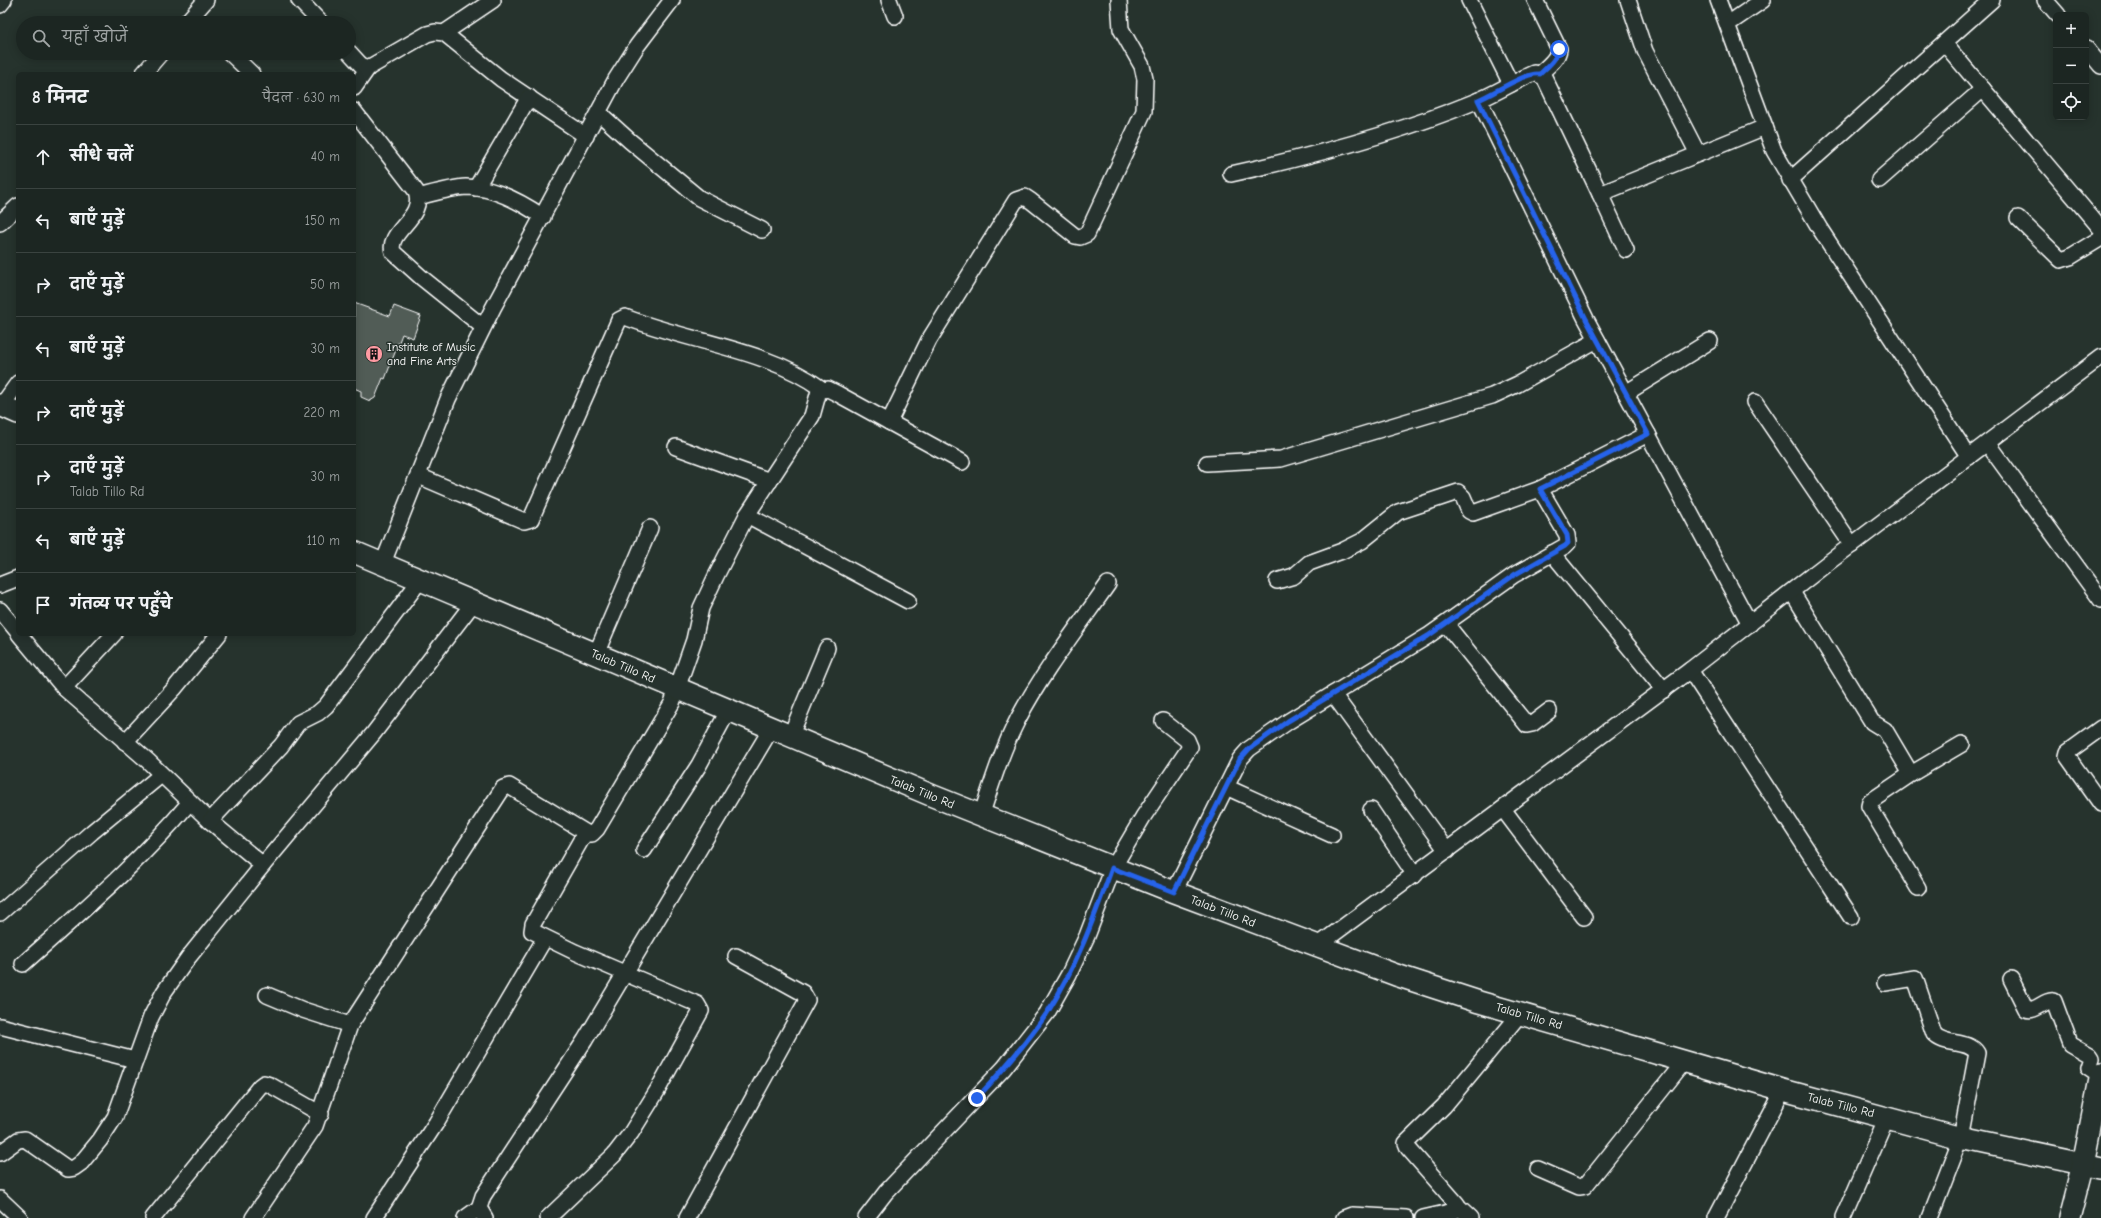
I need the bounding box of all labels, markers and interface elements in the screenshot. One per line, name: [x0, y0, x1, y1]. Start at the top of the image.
map controls: [2053, 12, 2089, 120]
button: +: [2053, 12, 2089, 48]
search box: [16, 16, 356, 60]
icon: search: [30, 27, 52, 49]
text: यहाँ खोजें: [62, 28, 128, 46]
route start: [1550, 40, 1568, 58]
button: −: [2053, 48, 2089, 84]
button: locate: [2053, 84, 2089, 120]
text: 8 मिनट: [32, 88, 88, 107]
text: पैदल · 630 m: [262, 90, 340, 105]
icon: ahead: [32, 146, 54, 168]
text: सीधे चलें: [70, 147, 133, 165]
text: 40 m: [311, 149, 340, 164]
icon: left: [32, 210, 54, 232]
text: बाएँ मुड़ें: [70, 211, 124, 229]
text: 150 m: [305, 213, 340, 228]
icon: right: [32, 274, 54, 296]
text: दाएँ मुड़ें: [70, 275, 124, 293]
text: 50 m: [310, 277, 340, 292]
icon: left: [32, 338, 54, 360]
text: बाएँ मुड़ें: [70, 339, 124, 357]
place label: Institute of Music and Fine Arts: [387, 340, 476, 368]
text: 30 m: [310, 341, 340, 356]
building icon: Institute of Music and Fine Arts: [364, 344, 384, 364]
icon: right: [32, 402, 54, 424]
text: दाएँ मुड़ें: [70, 403, 124, 421]
text: 220 m: [303, 405, 340, 420]
text: दाएँ मुड़ें: [70, 459, 124, 477]
icon: right: [32, 466, 54, 488]
text: 30 m: [310, 469, 340, 484]
text: Talab Tillo Rd: [70, 484, 144, 499]
icon: left: [32, 530, 54, 552]
text: बाएँ मुड़ें: [70, 531, 124, 549]
text: 110 m: [307, 533, 340, 548]
icon: arrive: [32, 594, 54, 616]
text: गंतव्य पर पहुँचे: [70, 595, 172, 613]
street label: Talab Tillo Rd: [589, 646, 657, 686]
street label: Talab Tillo Rd: [888, 773, 956, 811]
street label: Talab Tillo Rd: [1188, 892, 1258, 930]
street label: Talab Tillo Rd: [1494, 1000, 1564, 1032]
route end: [968, 1089, 986, 1107]
street label: Talab Tillo Rd: [1806, 1090, 1876, 1120]

